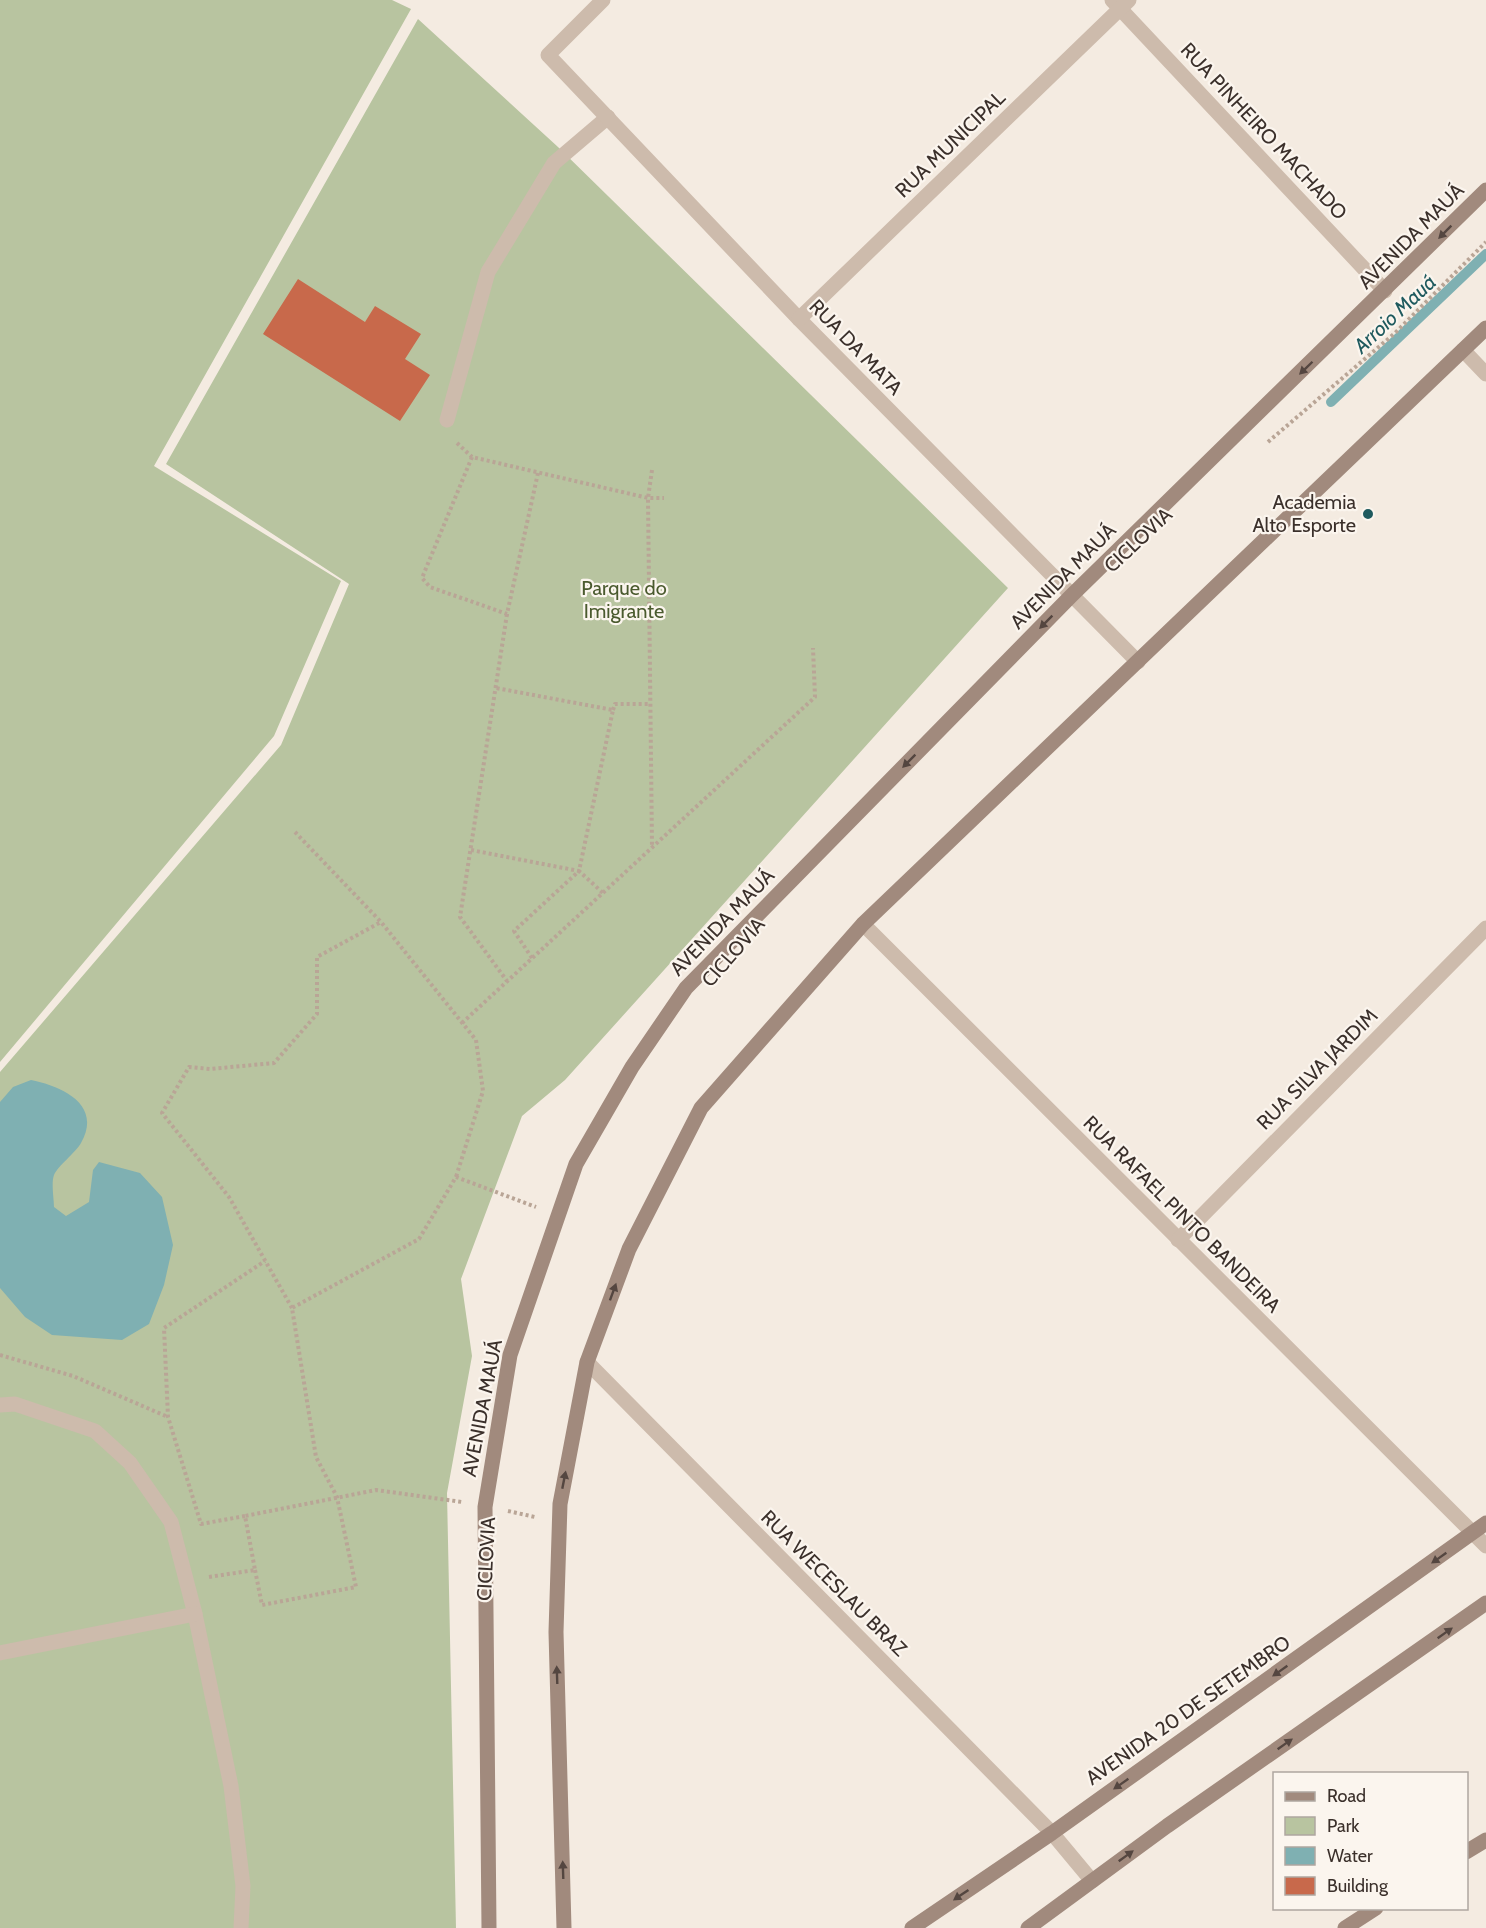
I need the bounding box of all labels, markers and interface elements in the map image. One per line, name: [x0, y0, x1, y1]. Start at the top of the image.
street label: RUA PINHEIRO MACHADO: [1176, 38, 1352, 224]
street label: RUA MUNICIPAL: [890, 86, 1010, 202]
street label: AVENIDA MAUÁ: [1353, 178, 1469, 294]
one-way arrow: [1438, 224, 1452, 238]
water label: Arroio Mauá: [1348, 269, 1441, 359]
street label: RUA DA MATA: [804, 294, 908, 400]
one-way arrow: [1299, 361, 1313, 375]
place label: Academia Alto Esporte: [1252, 490, 1356, 537]
street label: CICLOVIA: [1099, 502, 1177, 577]
marker: Academia Alto Esporte: [1361, 507, 1375, 521]
street label: AVENIDA MAUÁ: [1005, 518, 1121, 634]
park label: Parque do Imigrante: [581, 576, 667, 623]
one-way arrow: [1039, 614, 1053, 629]
one-way arrow: [903, 753, 917, 767]
street label: AVENIDA MAUÁ: [665, 863, 780, 981]
street label: CICLOVIA: [696, 912, 770, 992]
street label: RUA SILVA JARDIM: [1252, 1004, 1382, 1134]
street label: RUA RAFAEL PINTO BANDEIRA: [1078, 1110, 1286, 1318]
one-way arrow: [609, 1283, 618, 1301]
street label: AVENIDA MAUÁ: [457, 1337, 507, 1479]
one-way arrow: [560, 1470, 569, 1489]
street label: RUA WECESLAU BRAZ: [756, 1505, 912, 1661]
street label: CICLOVIA: [472, 1516, 500, 1602]
one-way arrow: [1431, 1551, 1446, 1563]
one-way arrow: [1437, 1627, 1453, 1639]
street label: AVENIDA 20 DE SETEMBRO: [1081, 1630, 1295, 1790]
one-way arrow: [552, 1665, 562, 1684]
one-way arrow: [1272, 1665, 1288, 1676]
one-way arrow: [1277, 1739, 1293, 1750]
legend: [1273, 1772, 1468, 1910]
one-way arrow: [1114, 1778, 1130, 1790]
text: Road: [1327, 1785, 1366, 1807]
text: Park: [1327, 1815, 1360, 1837]
text: Water: [1327, 1845, 1373, 1867]
one-way arrow: [1117, 1850, 1133, 1862]
one-way arrow: [558, 1860, 567, 1879]
text: Building: [1327, 1875, 1389, 1897]
one-way arrow: [953, 1889, 969, 1900]

